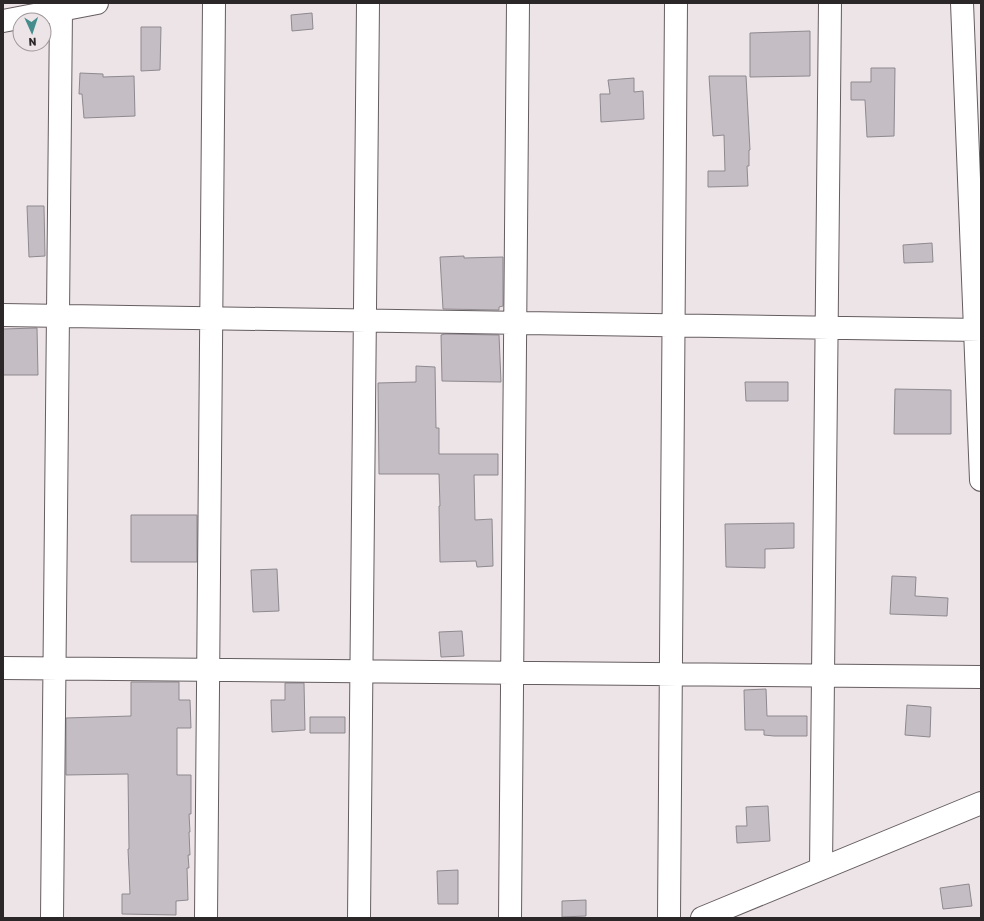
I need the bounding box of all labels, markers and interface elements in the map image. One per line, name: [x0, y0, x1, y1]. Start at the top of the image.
north arrow: [12, 12, 52, 52]
text: N: [28, 35, 37, 48]

